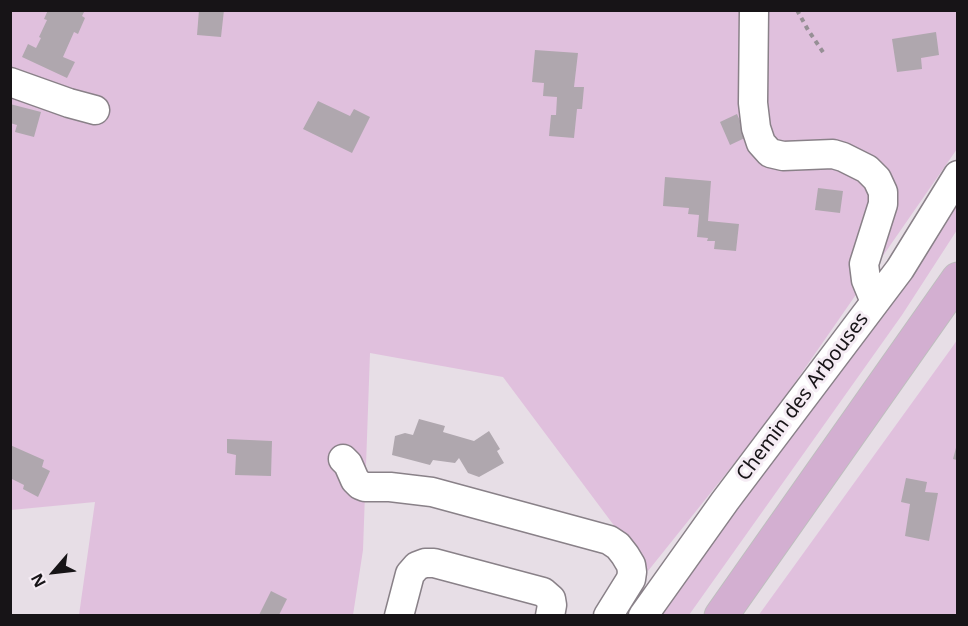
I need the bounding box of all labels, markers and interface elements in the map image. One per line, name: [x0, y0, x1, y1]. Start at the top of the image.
street label: Chemin des Arbouses: [732, 308, 874, 486]
north arrow: [24, 542, 84, 602]
text: N: [25, 570, 51, 591]

